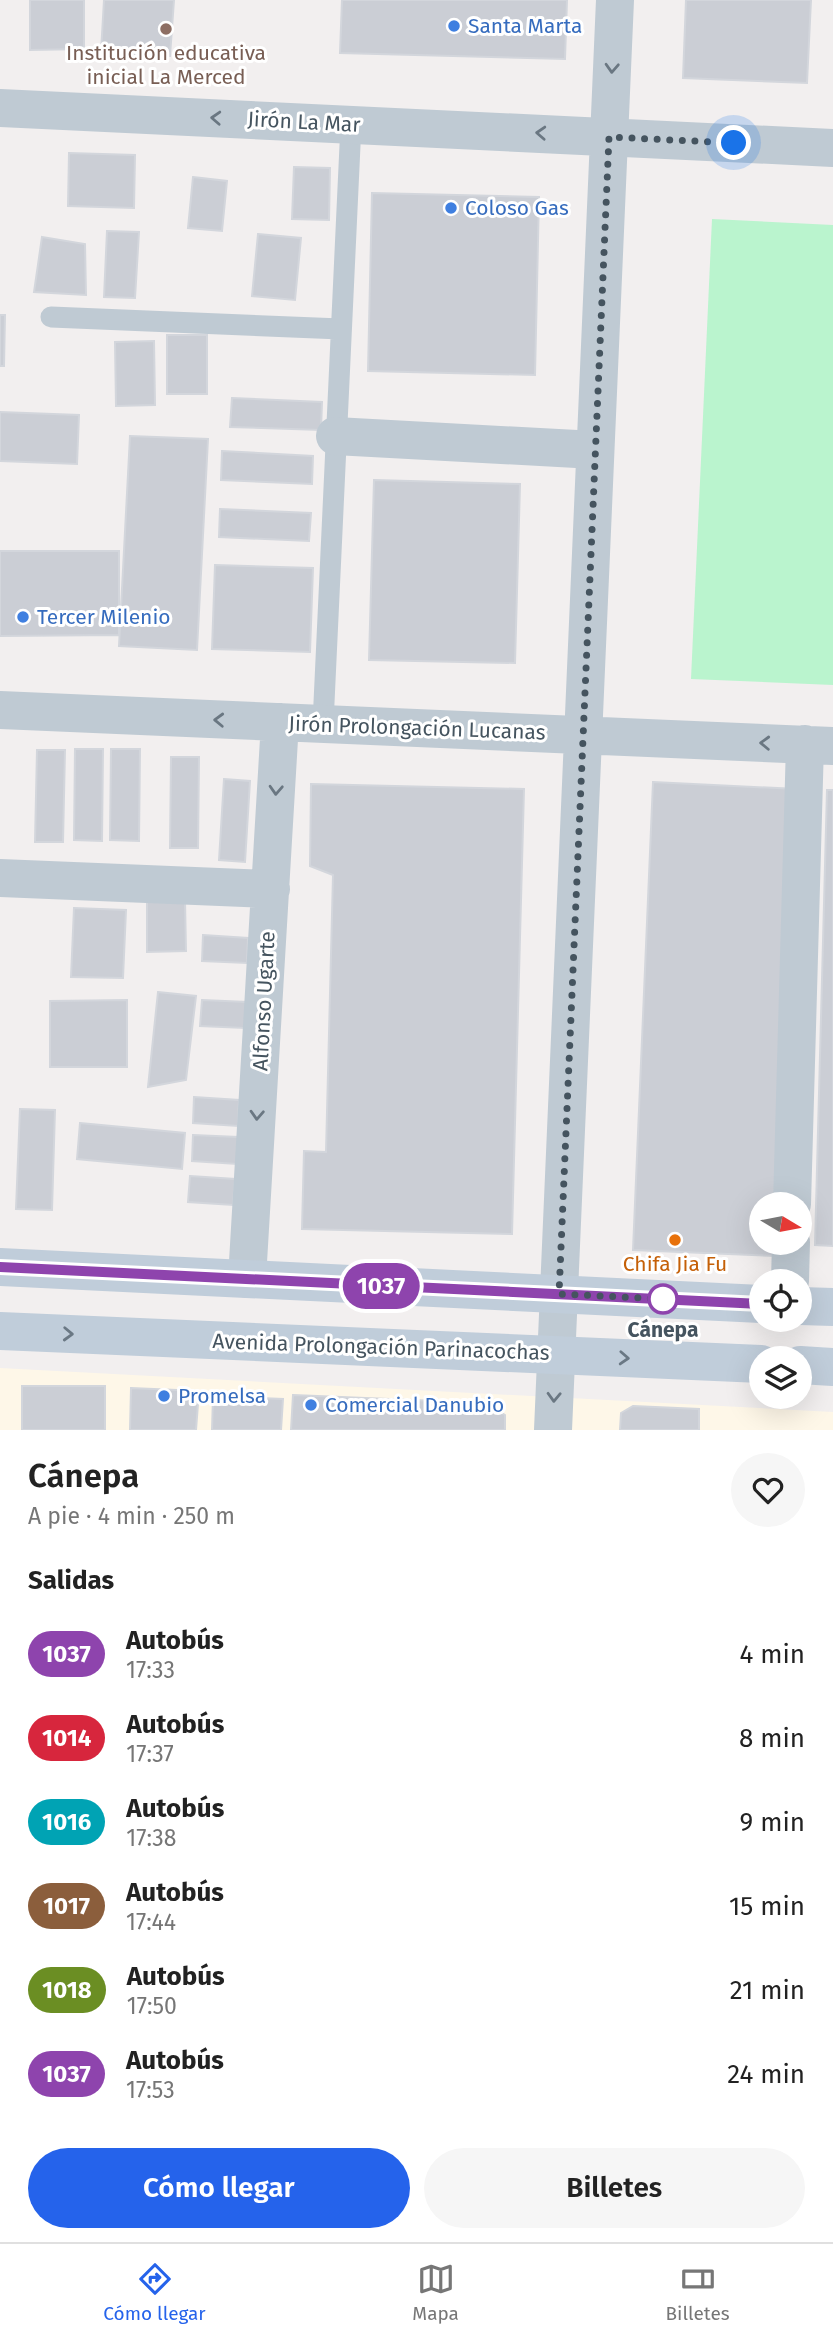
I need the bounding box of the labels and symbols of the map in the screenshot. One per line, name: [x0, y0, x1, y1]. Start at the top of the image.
place label: Santa Marta: [468, 13, 582, 39]
marker: Santa Marta: [446, 18, 462, 34]
marker: Institución educativa inicial La Merced: [158, 21, 174, 37]
place label: Institución educativa inicial La Merced: [66, 40, 266, 90]
one-way arrow: [604, 63, 619, 74]
street label: Jirón La Mar: [247, 106, 361, 138]
one-way arrow: [210, 110, 221, 125]
your location: [716, 125, 751, 160]
one-way arrow: [535, 126, 546, 141]
place label: Coloso Gas: [465, 195, 569, 221]
marker: Coloso Gas: [443, 200, 459, 216]
place label: Tercer Milenio: [37, 604, 171, 630]
marker: Tercer Milenio: [15, 609, 31, 625]
street label: Jirón Prolongación Lucanas: [288, 711, 546, 745]
one-way arrow: [214, 712, 225, 727]
one-way arrow: [759, 735, 770, 750]
one-way arrow: [269, 785, 284, 796]
street label: Alfonso Ugarte: [247, 930, 281, 1072]
one-way arrow: [250, 1110, 265, 1121]
north arrow: [749, 1192, 812, 1255]
marker: Chifa Jia Fu: [667, 1232, 683, 1248]
place label: Chifa Jia Fu: [623, 1251, 727, 1277]
line badge: 1037: [332, 1263, 430, 1309]
marker: Cánepa: [648, 1284, 678, 1314]
place label: Cánepa: [628, 1317, 698, 1343]
one-way arrow: [63, 1327, 74, 1342]
street label: Avenida Prolongación Parinacochas: [212, 1328, 550, 1366]
one-way arrow: [619, 1350, 630, 1365]
place label: Promelsa: [178, 1383, 266, 1409]
marker: Promelsa: [156, 1388, 172, 1404]
place label: Comercial Danubio: [325, 1392, 504, 1418]
one-way arrow: [547, 1392, 562, 1403]
marker: Comercial Danubio: [303, 1397, 319, 1413]

